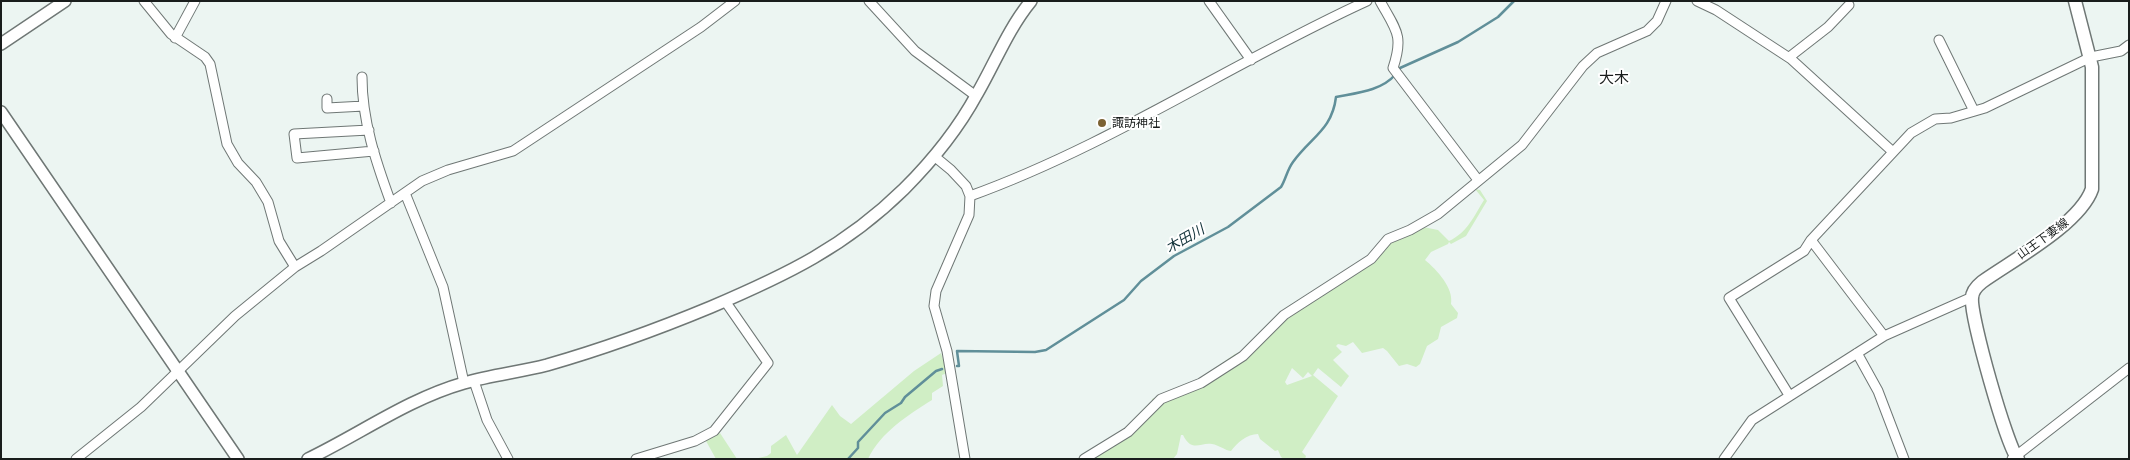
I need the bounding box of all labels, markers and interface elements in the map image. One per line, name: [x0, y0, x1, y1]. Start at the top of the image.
district label: 大木: [1599, 69, 1629, 87]
place label: 諏訪神社: [1112, 116, 1160, 130]
marker: 諏訪神社: [1096, 117, 1108, 129]
street label: 山王下妻線: [2014, 216, 2072, 262]
water label: 木田川: [1163, 221, 1207, 257]

